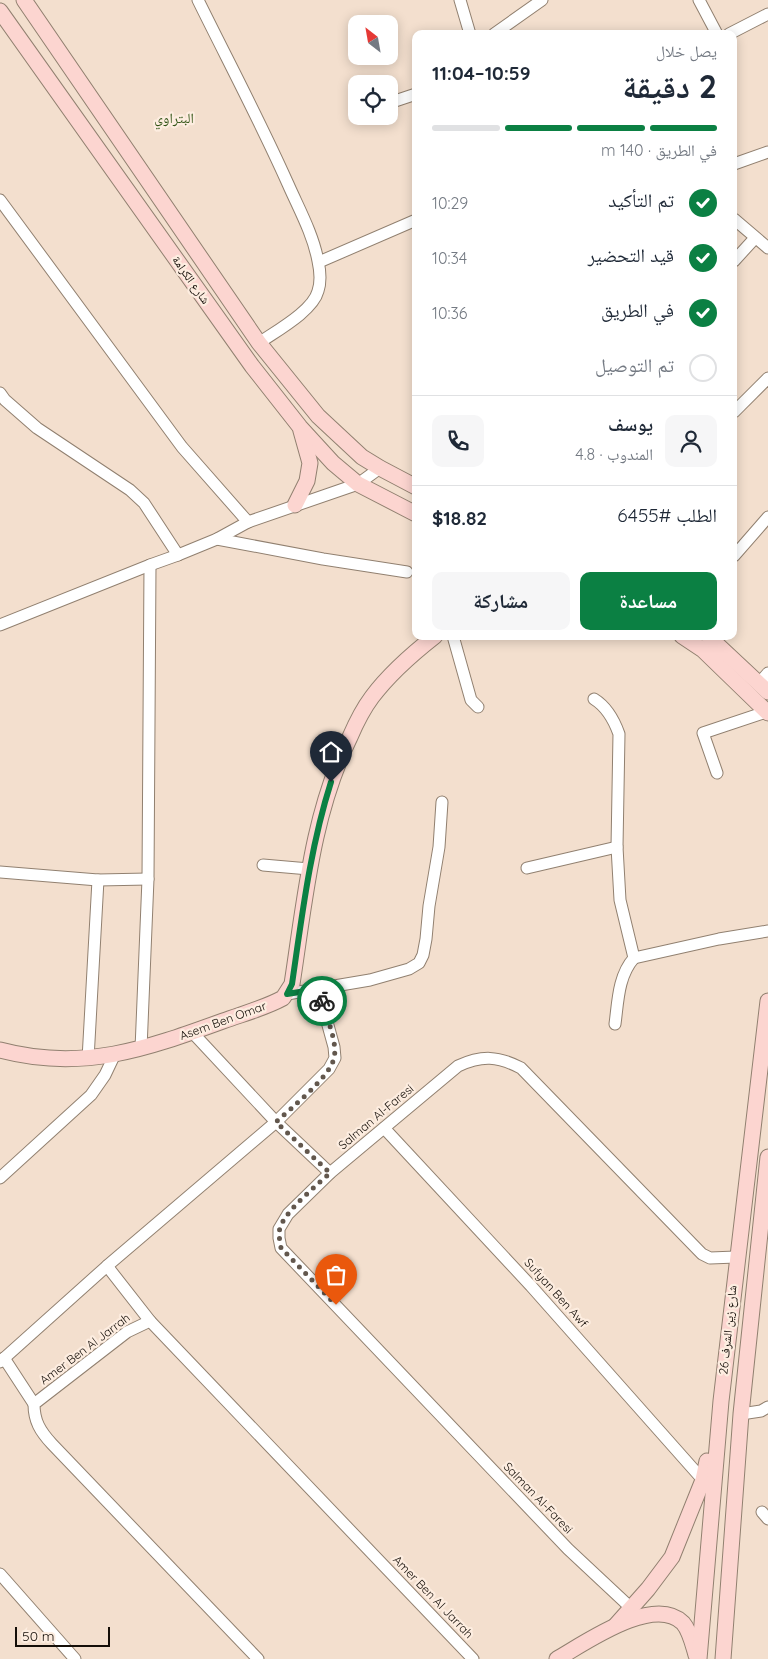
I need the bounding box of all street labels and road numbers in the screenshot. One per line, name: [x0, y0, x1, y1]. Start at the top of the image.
street label: شارع الكرامة: [168, 253, 214, 307]
street label: Asem Ben Omar: [177, 998, 269, 1043]
street label: Salman Al-Faresi: [335, 1081, 416, 1152]
street label: Sufyan Ben Awf: [521, 1255, 592, 1331]
street label: شارع زين الشرف 26: [715, 1284, 741, 1376]
street label: Amer Ben Al Jarrah: [37, 1310, 133, 1387]
street label: Salman Al-Faresi: [500, 1459, 576, 1537]
street label: Amer Ben Al Jarrah: [390, 1552, 477, 1641]

